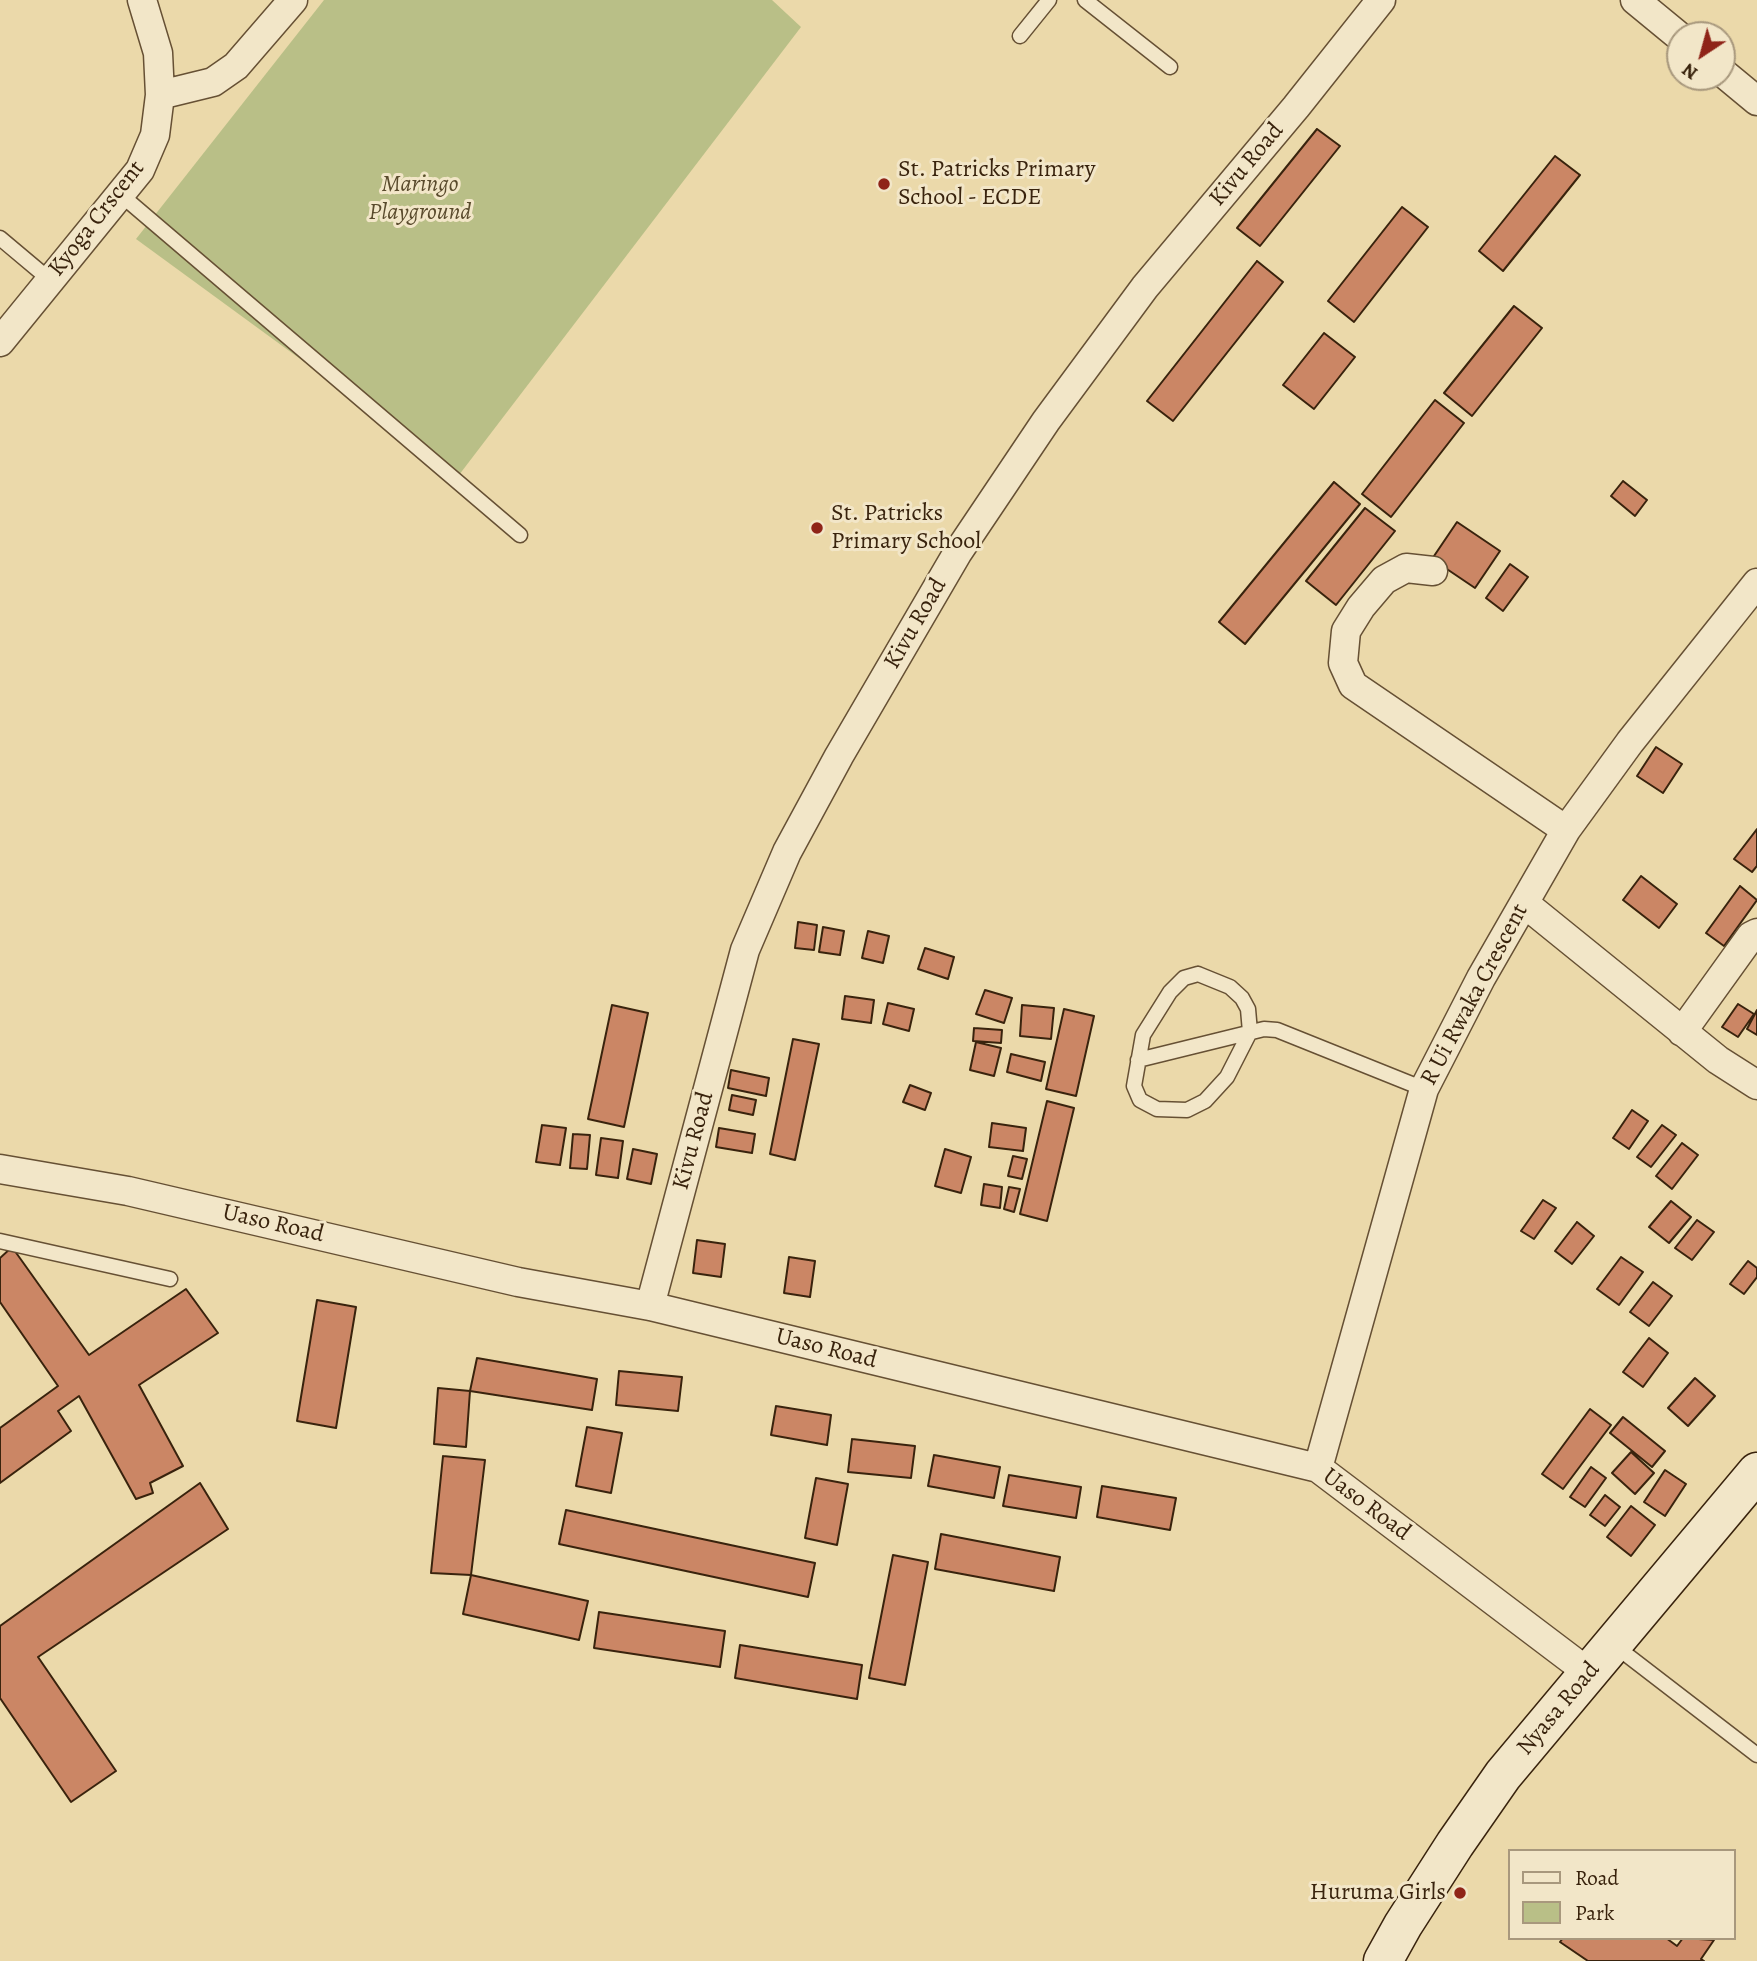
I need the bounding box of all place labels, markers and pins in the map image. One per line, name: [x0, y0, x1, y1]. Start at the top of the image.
place label: St. Patricks Primary School - ECDE: [898, 156, 1095, 212]
marker: St. Patricks Primary School - ECDE: [876, 176, 892, 192]
place label: St. Patricks Primary School: [831, 500, 981, 556]
marker: St. Patricks Primary School: [809, 520, 825, 536]
place label: Huruma Girls: [1310, 1879, 1446, 1907]
marker: Huruma Girls: [1452, 1885, 1468, 1901]

